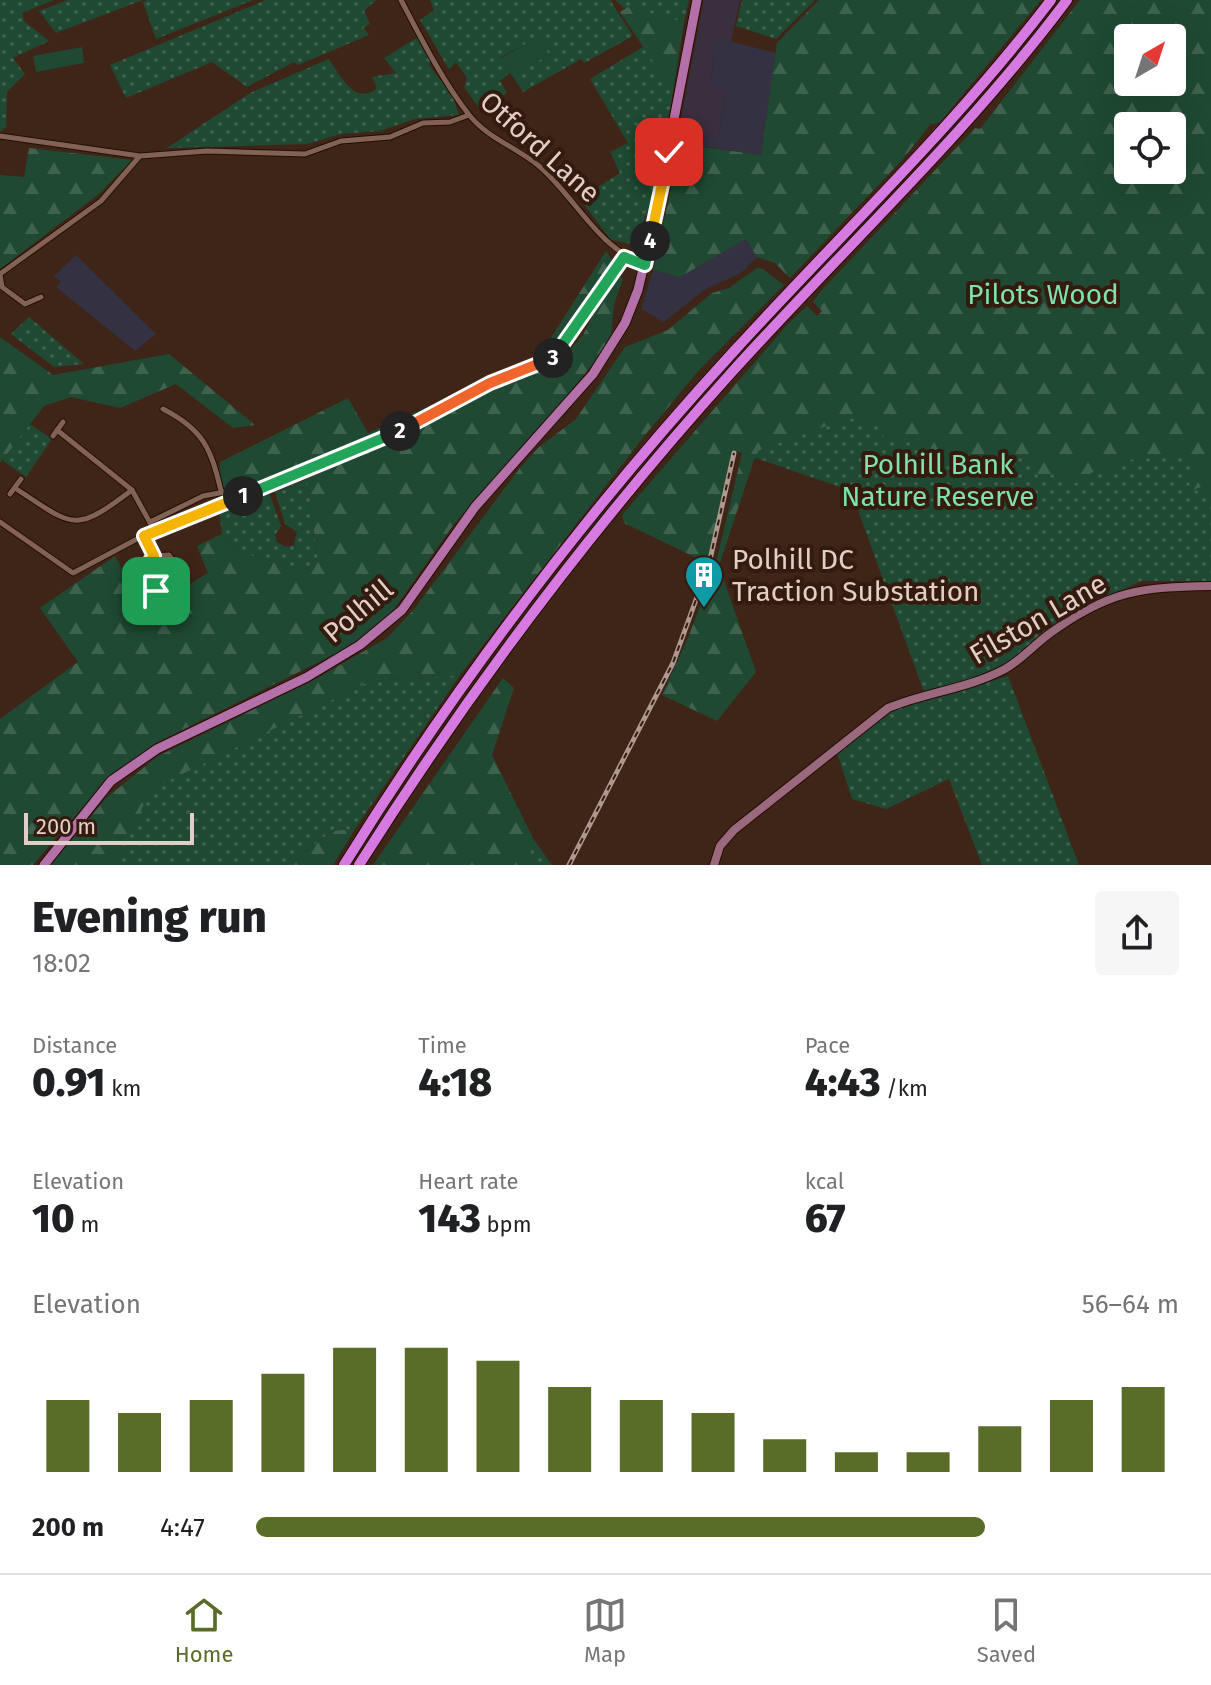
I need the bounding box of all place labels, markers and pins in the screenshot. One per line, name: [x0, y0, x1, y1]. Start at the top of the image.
pin: [635, 118, 703, 186]
pin: 4: [630, 221, 670, 261]
pin: 3: [533, 338, 573, 378]
pin: 2: [380, 411, 420, 451]
pin: 1: [223, 476, 263, 516]
place label: Polhill DC Traction Substation: [732, 543, 979, 608]
building icon: Polhill DC Traction Substation: [683, 554, 725, 609]
pin: [122, 557, 190, 625]

